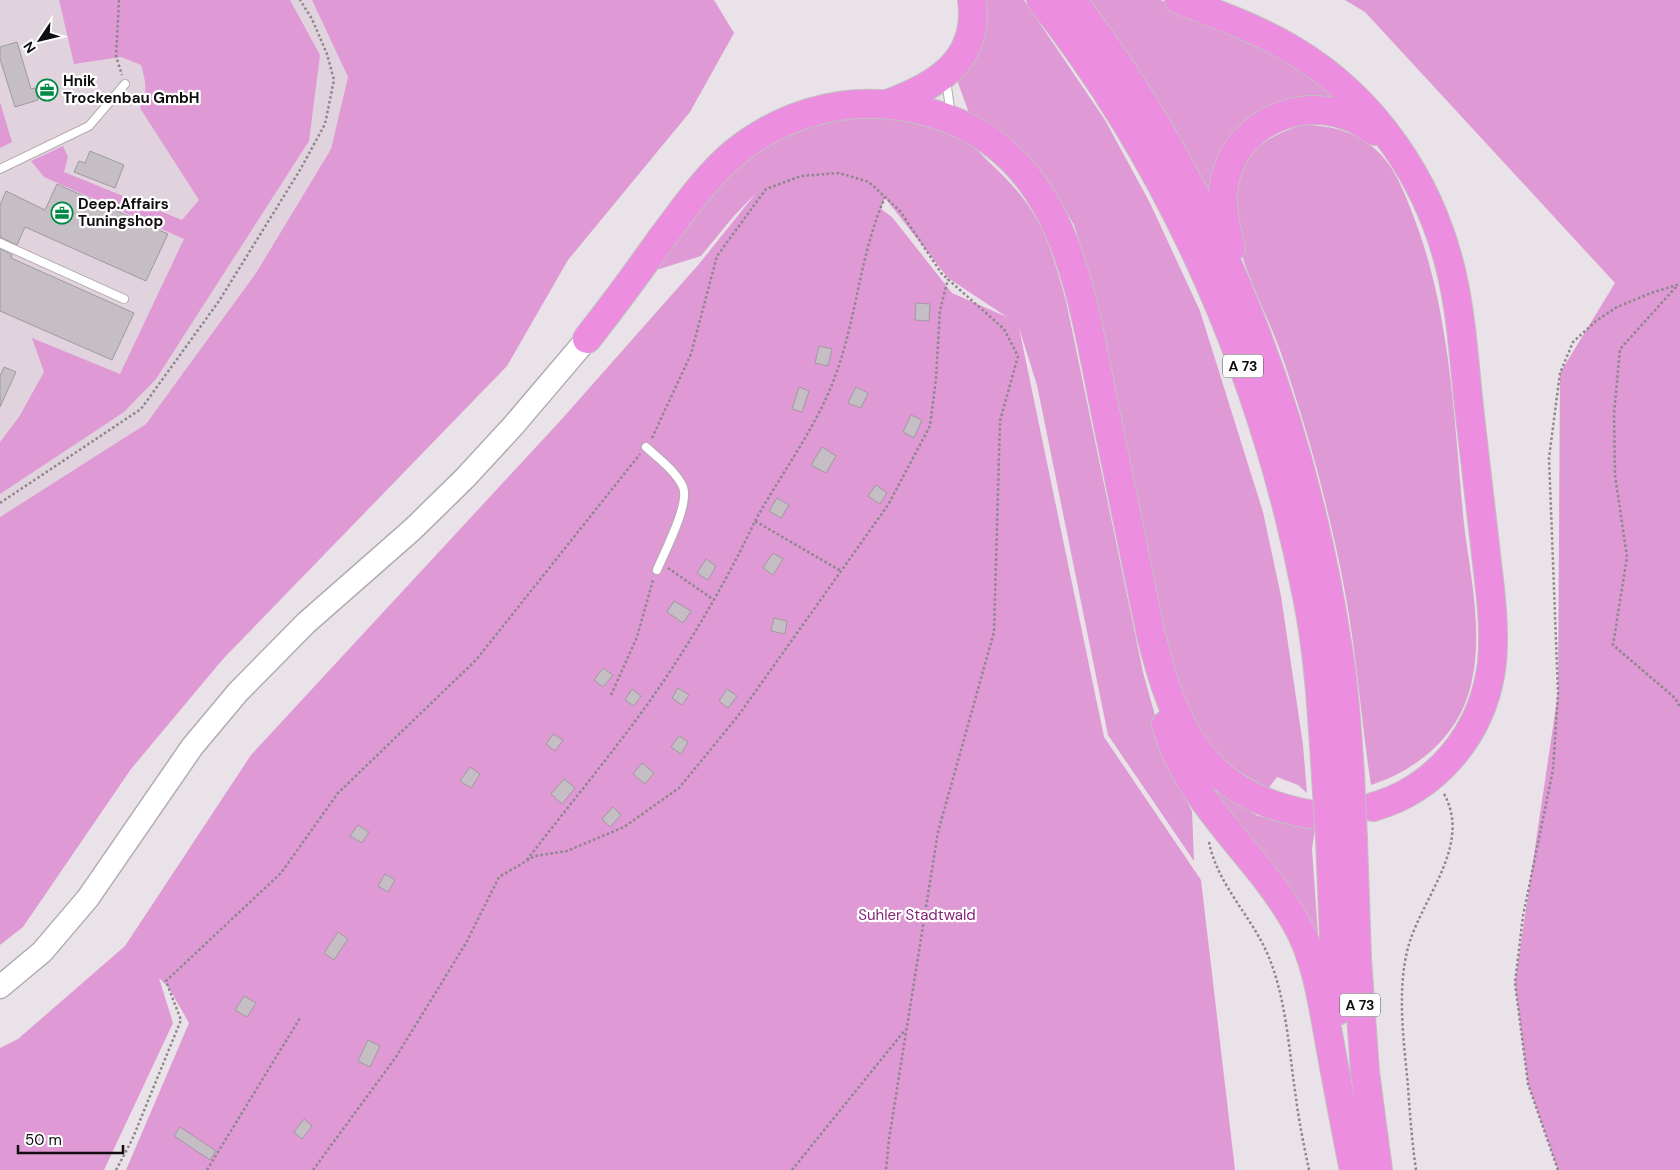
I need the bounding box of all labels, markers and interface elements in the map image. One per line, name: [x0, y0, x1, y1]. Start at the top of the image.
north arrow: [15, 15, 65, 65]
text: N: [19, 38, 40, 57]
place label: Hnik Trockenbau GmbH: [63, 71, 200, 108]
office icon: Hnik Trockenbau GmbH: [35, 78, 59, 102]
place label: Deep.Affairs Tuningshop: [78, 194, 169, 231]
office icon: Deep.Affairs Tuningshop: [50, 201, 74, 225]
road number: A 73: [1223, 354, 1263, 378]
park label: Suhler Stadtwald: [858, 905, 976, 925]
road number: A 73: [1340, 994, 1380, 1016]
scale bar: [18, 1122, 122, 1154]
text: 50 m: [25, 1130, 62, 1150]

